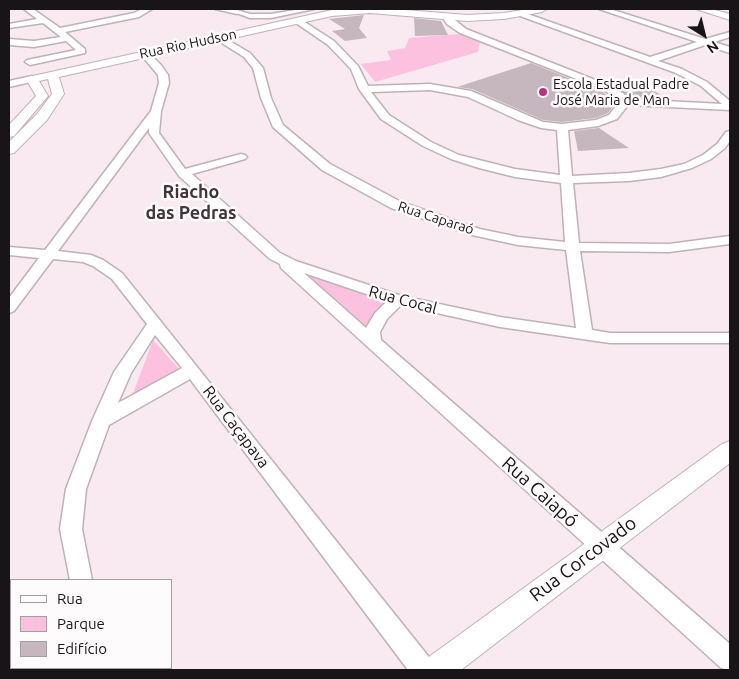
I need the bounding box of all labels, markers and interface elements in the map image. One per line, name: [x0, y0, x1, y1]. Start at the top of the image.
north arrow: [679, 10, 729, 60]
street label: Rua Rio Hudson: [138, 26, 238, 62]
text: N: [704, 38, 722, 57]
place label: Escola Estadual Padre José Maria de Man: [553, 76, 689, 108]
marker: Escola Estadual Padre José Maria de Man: [537, 86, 549, 98]
district label: Riacho das Pedras: [145, 181, 237, 223]
street label: Rua Caparaó: [396, 198, 476, 238]
street label: Rua Cocal: [367, 282, 439, 318]
street label: Rua Caçapava: [199, 382, 273, 472]
street label: Rua Caiapó: [497, 452, 583, 532]
street label: Rua Corcovado: [525, 511, 641, 607]
legend: [10, 579, 172, 669]
text: Rua: [57, 590, 83, 607]
text: Parque: [57, 615, 105, 632]
text: Edifício: [57, 640, 107, 657]

